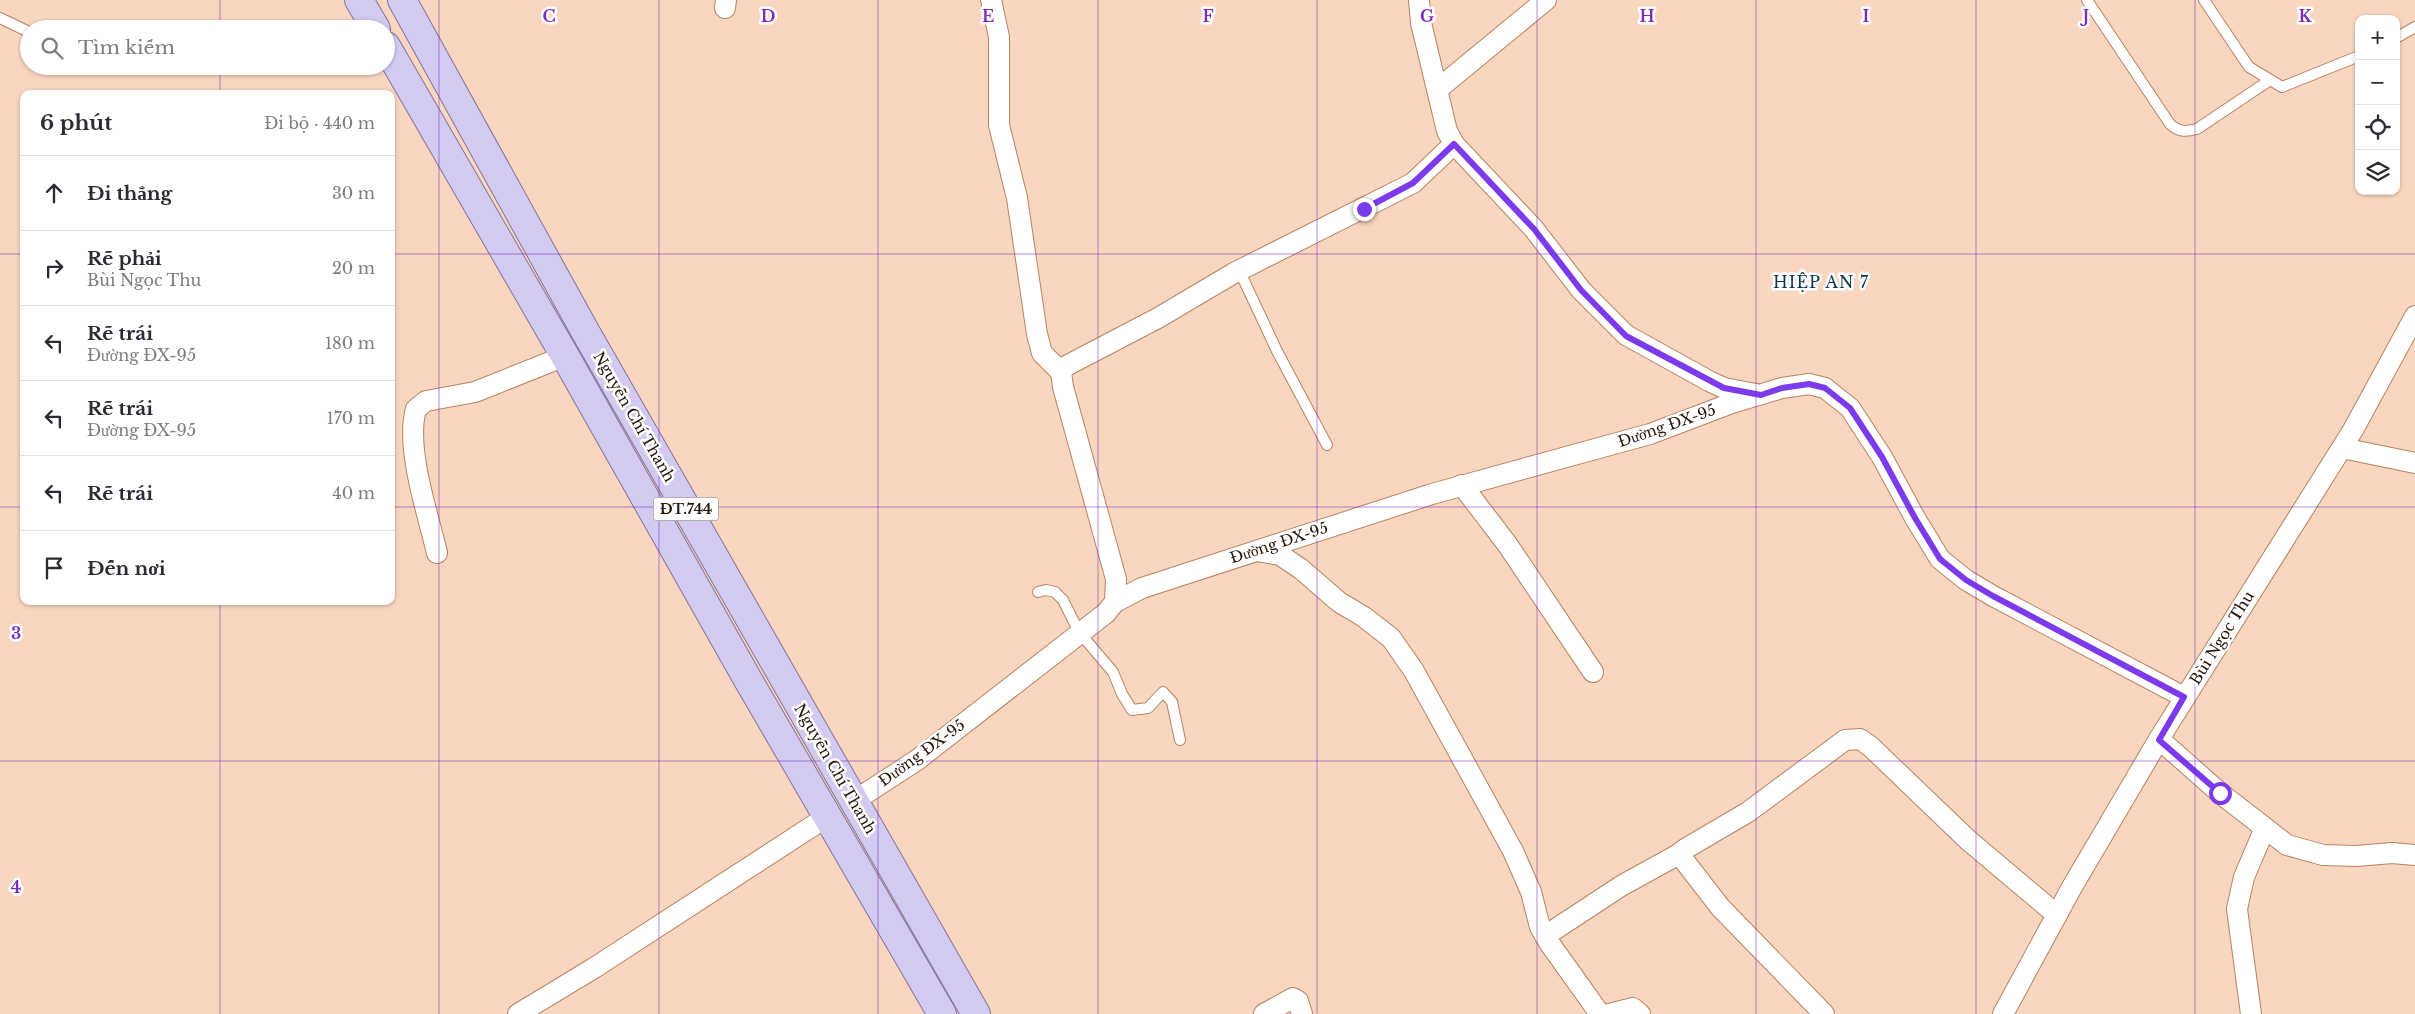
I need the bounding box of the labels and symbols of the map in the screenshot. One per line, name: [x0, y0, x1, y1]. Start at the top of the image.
text: C: [542, 6, 556, 26]
text: D: [761, 6, 775, 26]
text: E: [982, 6, 994, 26]
text: F: [1202, 6, 1214, 26]
text: G: [1420, 6, 1434, 26]
text: H: [1639, 6, 1655, 26]
text: I: [1863, 6, 1870, 26]
text: J: [2080, 6, 2089, 26]
text: K: [2298, 6, 2312, 26]
route end: [1353, 198, 1376, 221]
district label: HIỆP AN 7: [1773, 272, 1869, 292]
street label: Nguyễn Chí Thanh: [589, 348, 679, 485]
street label: Đường ĐX-95: [1615, 400, 1718, 451]
road number: ĐT.744: [654, 498, 718, 520]
street label: Đường ĐX-95: [1227, 518, 1330, 567]
street label: Bùi Ngọc Thu: [2185, 587, 2258, 688]
text: 3: [11, 623, 21, 643]
street label: Nguyễn Chí Thanh: [790, 700, 880, 837]
street label: Đường ĐX-95: [875, 715, 969, 790]
route start: [2209, 782, 2232, 805]
text: 4: [11, 877, 21, 897]

